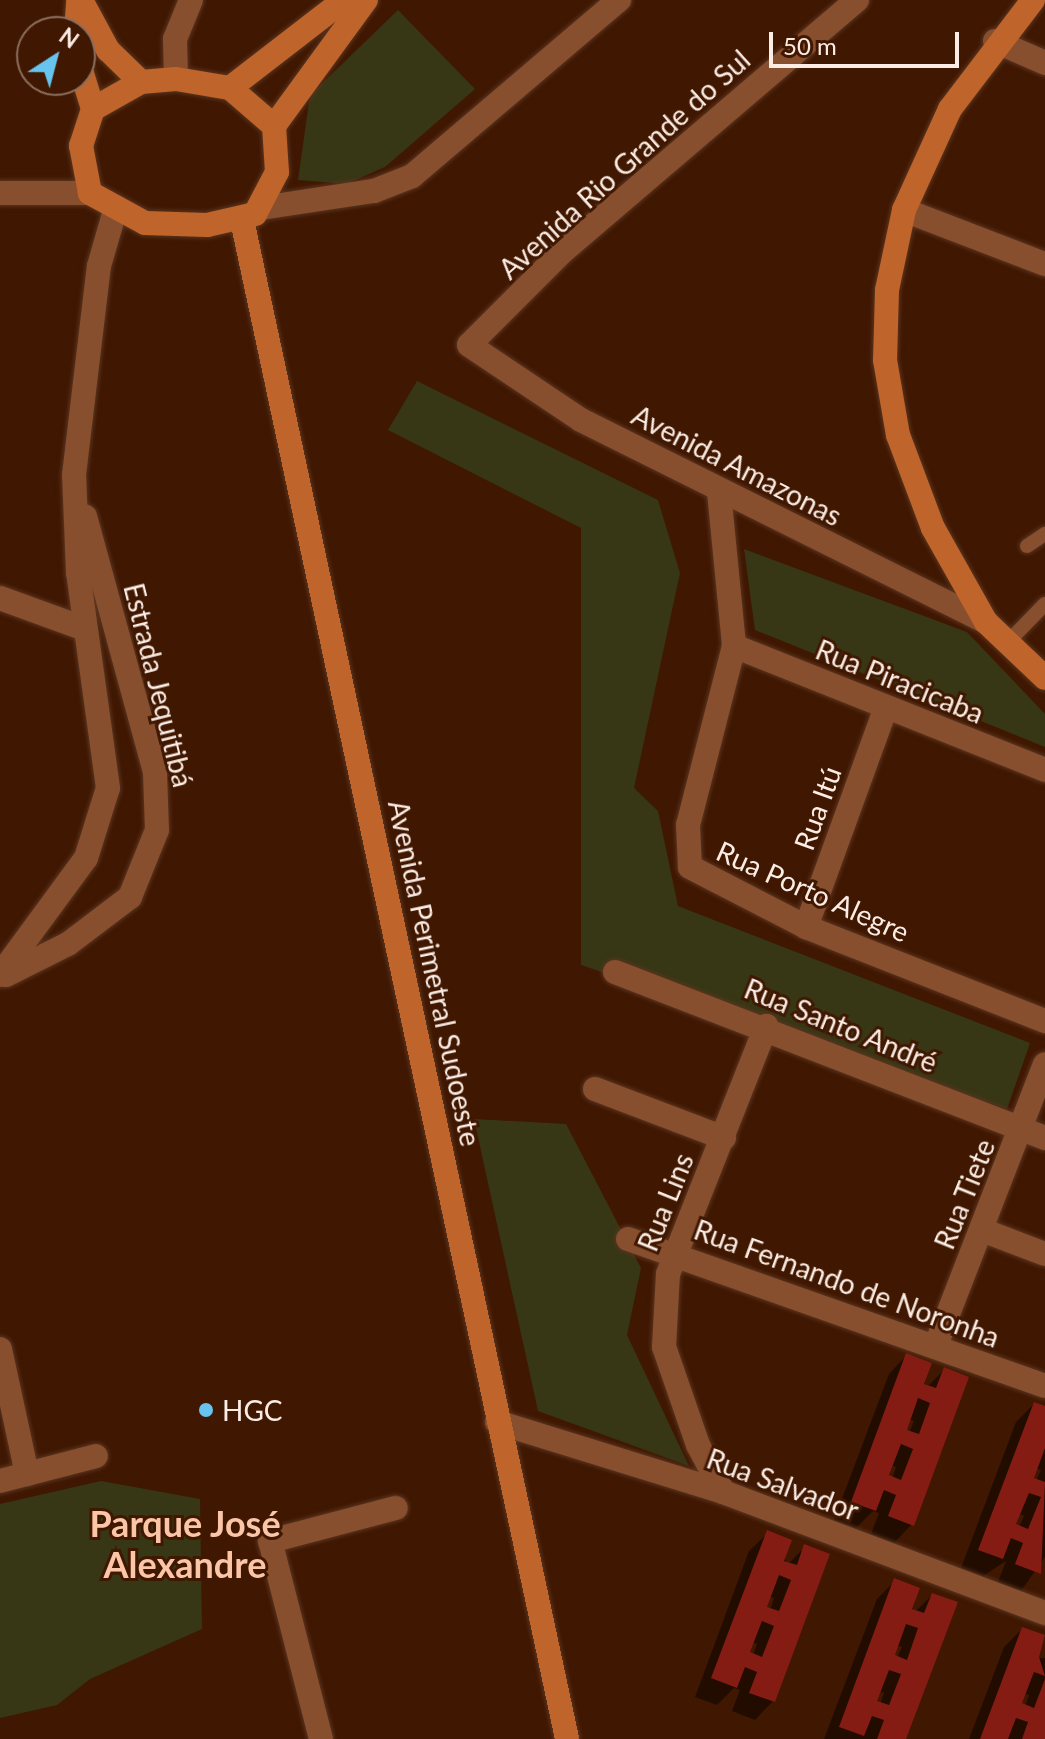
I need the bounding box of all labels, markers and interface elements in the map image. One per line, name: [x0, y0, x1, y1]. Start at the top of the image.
north arrow: [16, 16, 96, 96]
scale bar: [773, 16, 963, 66]
text: N: [54, 22, 84, 54]
text: 50 m: [783, 31, 837, 60]
street label: Avenida Rio Grande do Sul: [492, 42, 756, 286]
street label: Avenida Amazonas: [626, 397, 848, 533]
street label: Estrada Jequitibá: [117, 579, 201, 791]
street label: Rua Piracicaba: [811, 632, 989, 730]
street label: Rua Itú: [786, 761, 848, 855]
street label: Avenida Perimetral Sudoeste: [382, 797, 488, 1149]
street label: Rua Porto Alegre: [711, 833, 915, 949]
street label: Rua Santo André: [739, 971, 943, 1079]
street label: Rua Tiete: [927, 1134, 1001, 1254]
street label: Rua Lins: [630, 1148, 700, 1256]
street label: Rua Fernando de Noronha: [690, 1212, 1004, 1354]
place label: HGC: [222, 1393, 283, 1427]
marker: HGC: [197, 1401, 215, 1419]
street label: Rua Salvador: [703, 1441, 863, 1527]
district label: Parque José Alexandre: [89, 1501, 281, 1586]

